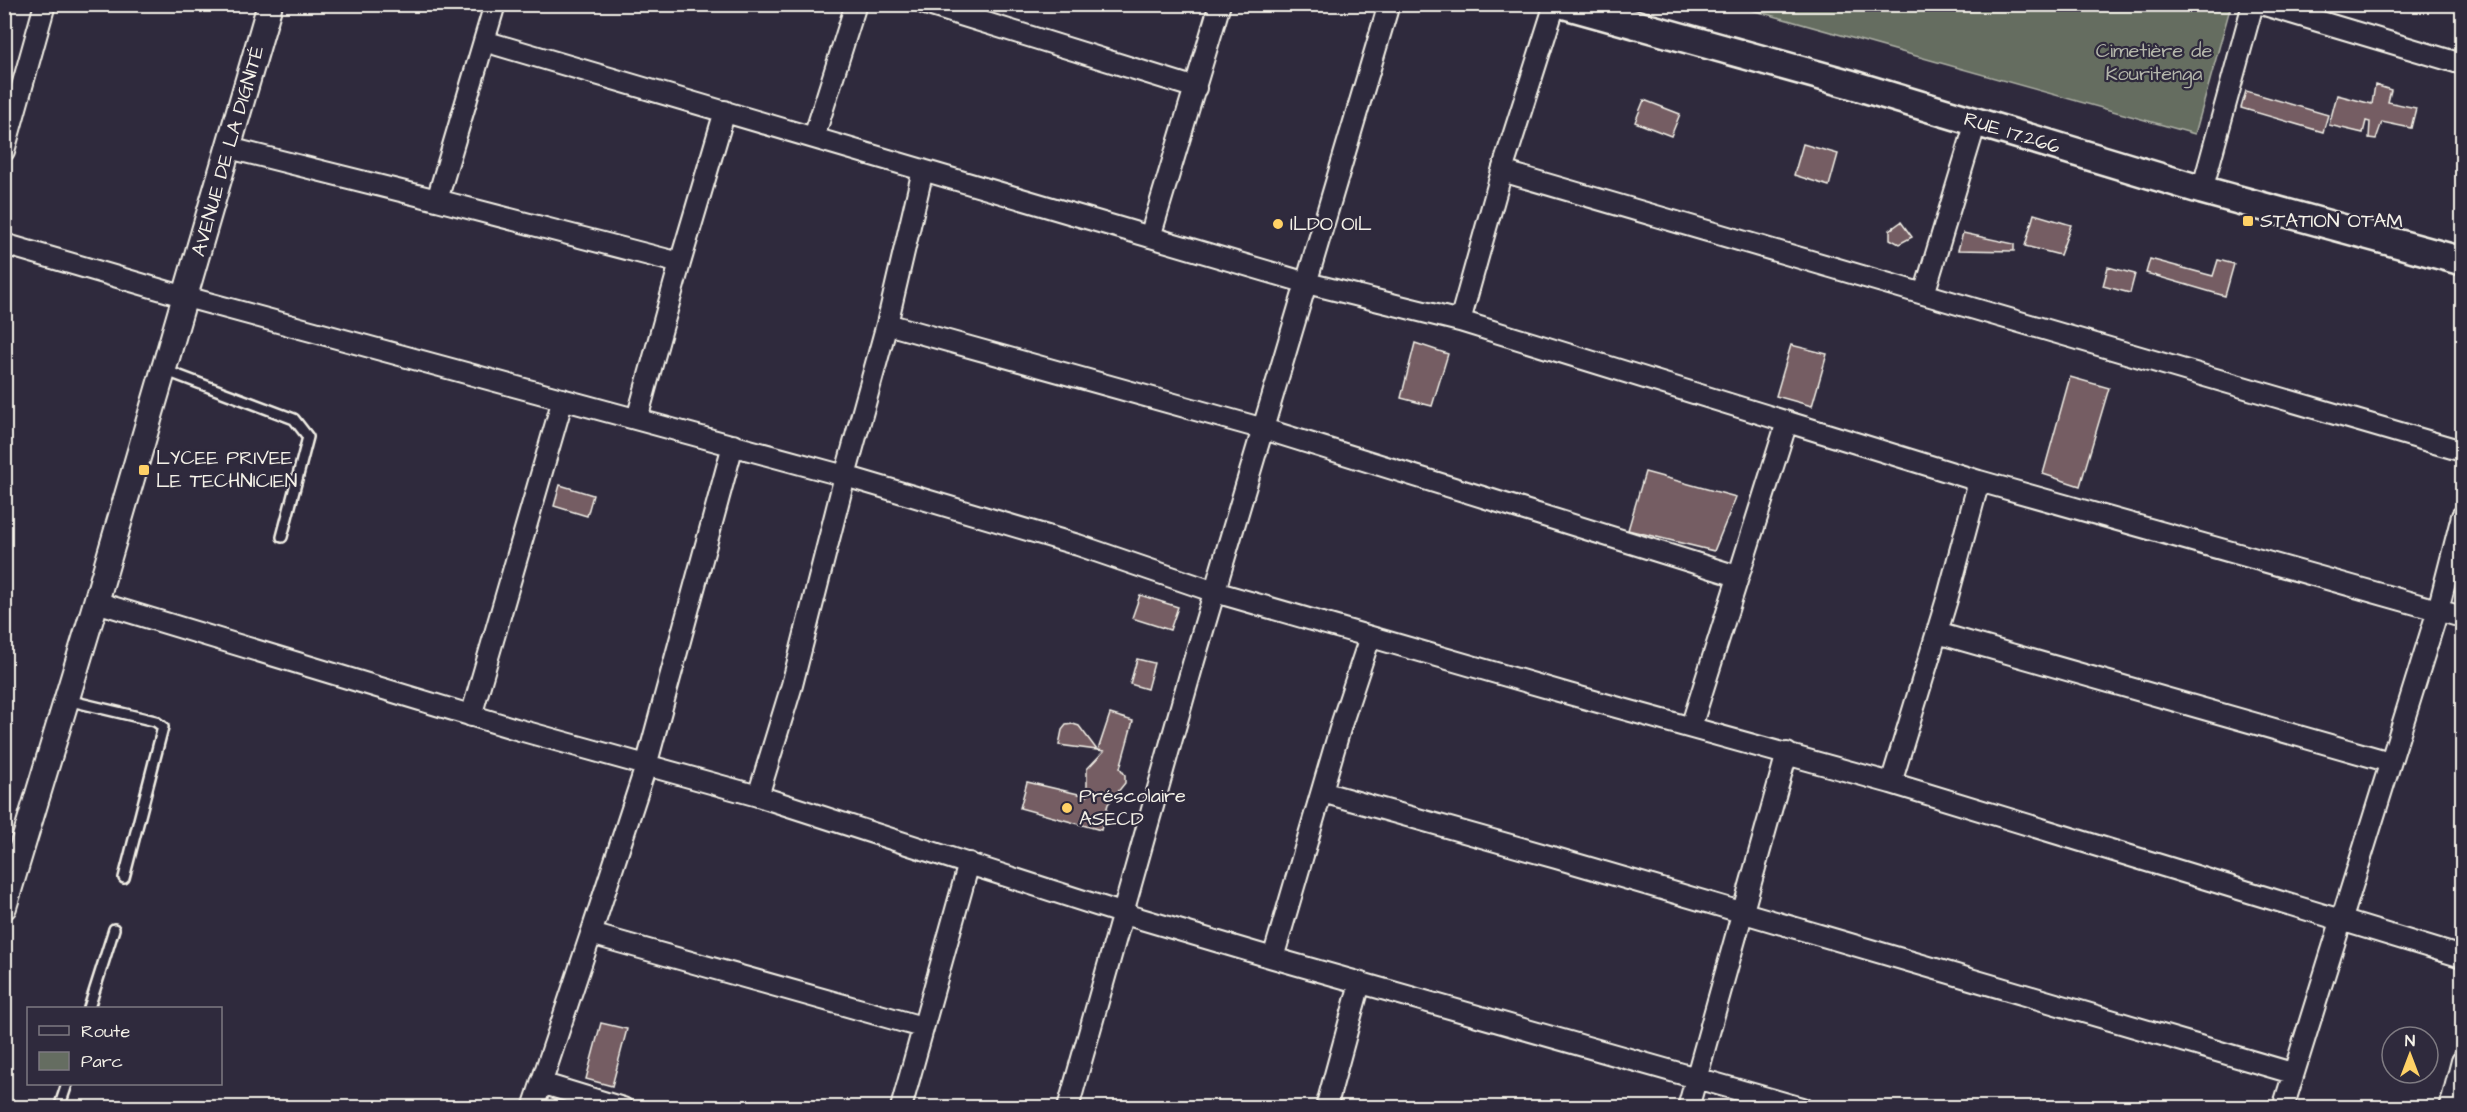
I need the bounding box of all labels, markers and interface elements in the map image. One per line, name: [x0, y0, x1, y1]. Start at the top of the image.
park label: Cimetière de Kouritenga: [2096, 37, 2212, 89]
street label: AVENUE DE LA DIGNITÉ: [184, 42, 272, 260]
street label: RUE 17.266: [1960, 105, 2064, 161]
place label: STATION OTAM: [2260, 207, 2403, 235]
place label: ILDO OIL: [1290, 210, 1372, 238]
marker: STATION OTAM: [2241, 214, 2255, 228]
marker: ILDO OIL: [1271, 217, 1285, 231]
place label: LYCEE PRIVEE LE TECHNICIEN: [156, 444, 297, 495]
marker: LYCEE PRIVEE LE TECHNICIEN: [137, 463, 151, 477]
place label: Préscolaire ASECD: [1079, 782, 1186, 833]
marker: Préscolaire ASECD: [1060, 801, 1074, 815]
legend: [27, 1007, 222, 1085]
text: Route: [81, 1019, 130, 1044]
north arrow: [2380, 1025, 2440, 1085]
text: N: [2405, 1030, 2415, 1052]
text: Parc: [81, 1049, 123, 1074]

